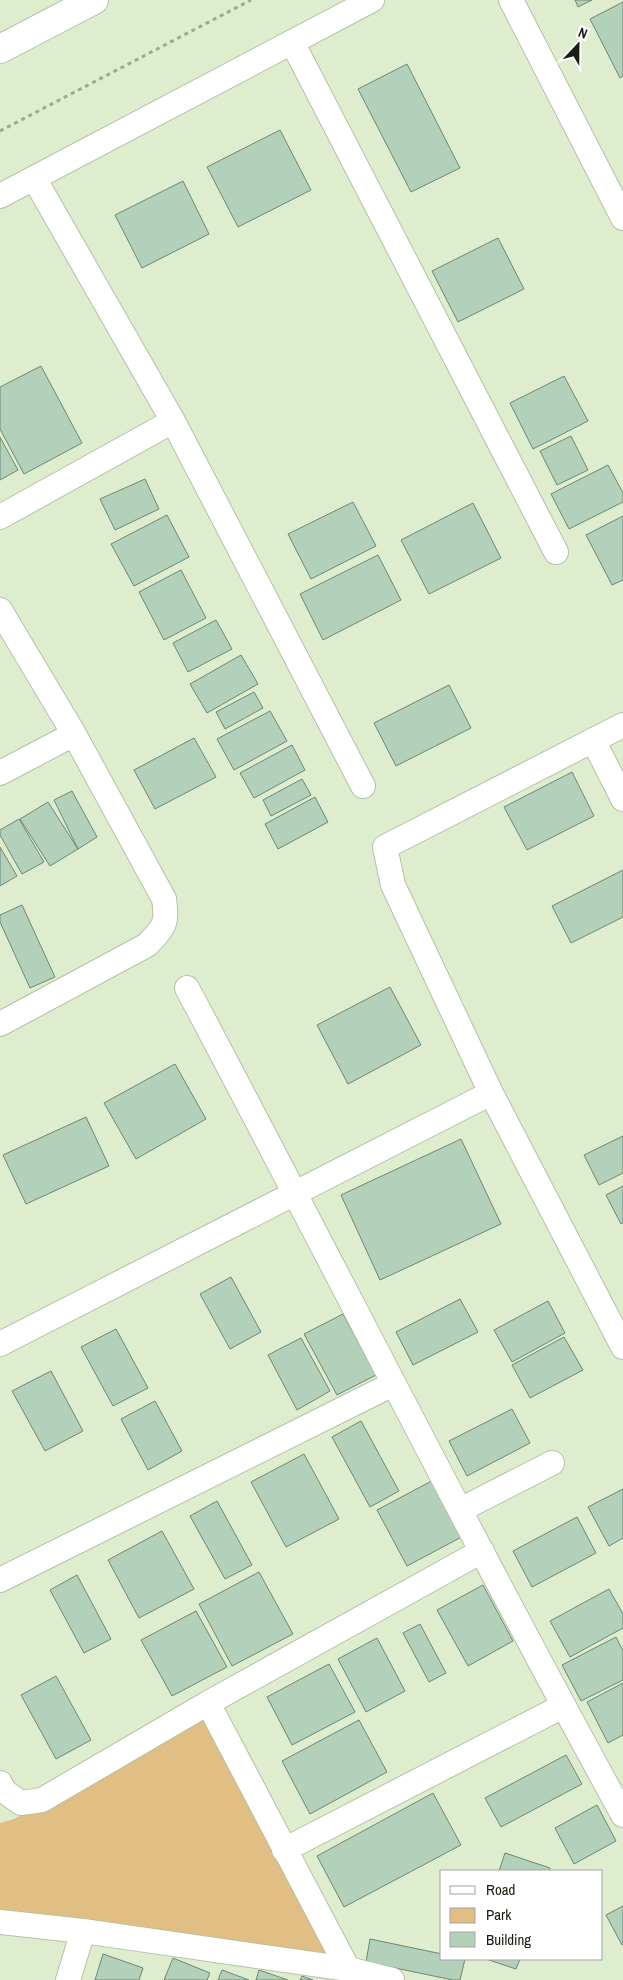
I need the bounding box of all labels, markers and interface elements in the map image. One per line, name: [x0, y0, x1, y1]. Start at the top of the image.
north arrow: [553, 20, 603, 70]
text: N: [576, 23, 590, 43]
legend: [440, 1870, 603, 1960]
text: Road: [486, 1879, 515, 1900]
text: Park: [486, 1904, 512, 1925]
text: Building: [486, 1929, 531, 1950]

